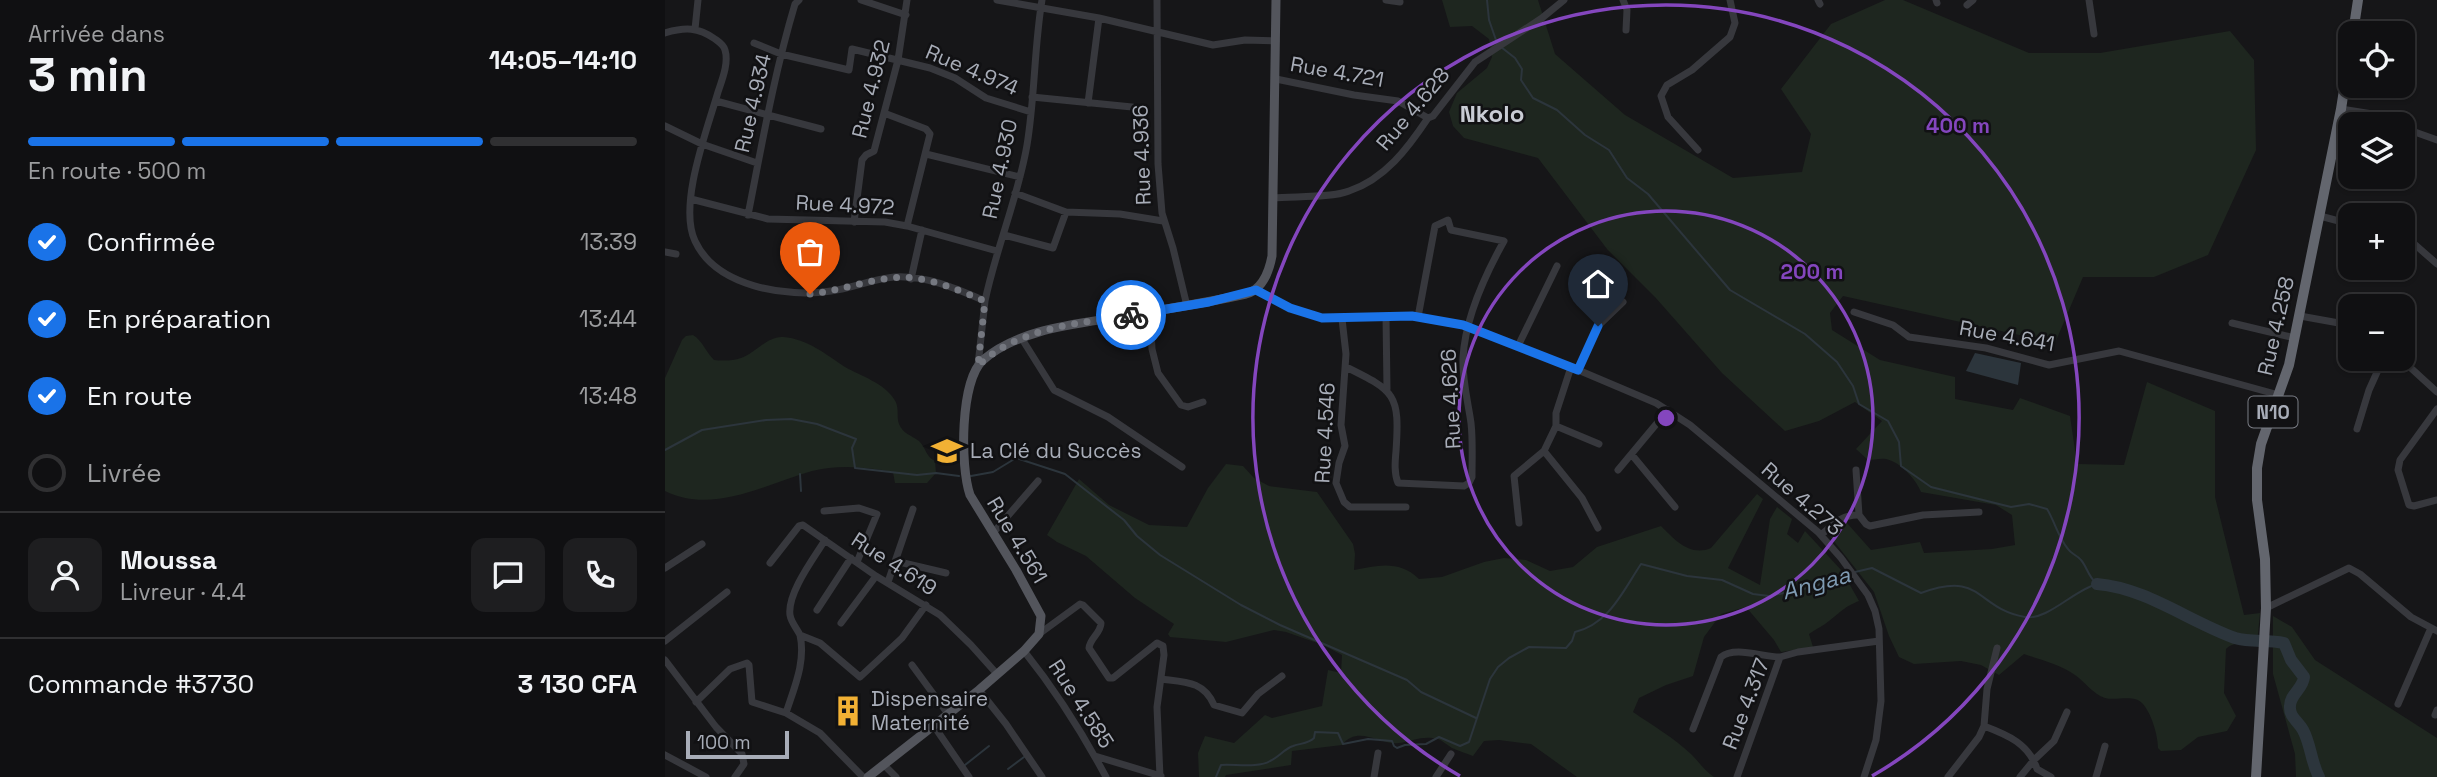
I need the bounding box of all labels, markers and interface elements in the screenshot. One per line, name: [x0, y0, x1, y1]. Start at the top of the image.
text: Arrivée dans: [28, 19, 165, 49]
map controls: [2338, 21, 2415, 371]
button: locate: [2338, 21, 2415, 98]
street label: Rue 4.932: [845, 37, 896, 141]
street label: Rue 4.974: [922, 38, 1023, 101]
text: 14:05–14:10: [489, 43, 637, 77]
text: 3 min: [28, 46, 148, 104]
street label: Rue 4.721: [1288, 50, 1386, 93]
street label: Rue 4.934: [728, 51, 777, 155]
street label: Rue 4.628: [1370, 61, 1455, 156]
district label: Nkolo: [1460, 98, 1524, 129]
street label: Rue 4.936: [1126, 104, 1157, 206]
text: 400 m: [1926, 112, 1990, 139]
button: layers: [2338, 112, 2415, 189]
street label: Rue 4.930: [976, 117, 1023, 221]
text: En route · 500 m: [28, 156, 206, 186]
street label: Rue 4.972: [795, 188, 895, 221]
button: +: [2338, 203, 2415, 280]
pin: [780, 222, 840, 294]
icon: check: [28, 223, 66, 261]
text: Confirmée: [87, 225, 216, 259]
text: 13:39: [580, 227, 637, 257]
icon: bag: [791, 233, 829, 271]
pin: [1568, 254, 1628, 326]
text: 200 m: [1781, 258, 1843, 285]
icon: home: [1579, 265, 1617, 303]
street label: Rue 4.258: [2251, 274, 2300, 378]
courier: [1096, 280, 1166, 350]
button: −: [2338, 294, 2415, 371]
icon: bike: [1112, 296, 1150, 334]
icon: check: [28, 300, 66, 338]
text: En préparation: [87, 302, 271, 336]
text: 13:44: [579, 304, 637, 334]
street label: Rue 4.641: [1957, 314, 2057, 357]
street label: Rue 4.626: [1434, 348, 1467, 450]
icon: check: [28, 377, 66, 415]
text: En route: [87, 379, 192, 413]
text: 13:48: [579, 381, 637, 411]
street label: Rue 4.546: [1308, 382, 1341, 484]
road number: N10: [2249, 396, 2297, 428]
centre of rings: [1654, 406, 1678, 430]
school or university icon: La Clé du Succès: [930, 434, 964, 468]
place label: La Clé du Succès: [970, 437, 1142, 464]
text: Livrée: [87, 456, 162, 490]
street label: Rue 4.273: [1756, 456, 1849, 541]
street label: Rue 4.561: [981, 491, 1054, 588]
street label: Rue 4.619: [846, 526, 942, 601]
button: person: [28, 538, 102, 612]
button: chat: [471, 538, 545, 612]
button: phone: [563, 538, 637, 612]
text: Moussa: [120, 543, 217, 577]
water label: Angaa: [1778, 559, 1854, 607]
text: Livreur · 4.4: [120, 577, 246, 607]
street label: Rue 4.585: [1043, 654, 1120, 753]
street label: Rue 4.317: [1716, 654, 1775, 753]
text: Commande #3730: [28, 667, 254, 701]
text: 3 130 CFA: [518, 667, 637, 701]
place label: Dispensaire Maternité: [871, 685, 988, 736]
building icon: Dispensaire Maternité: [831, 694, 865, 728]
scale bar: [686, 728, 789, 760]
text: 100 m: [697, 730, 751, 755]

